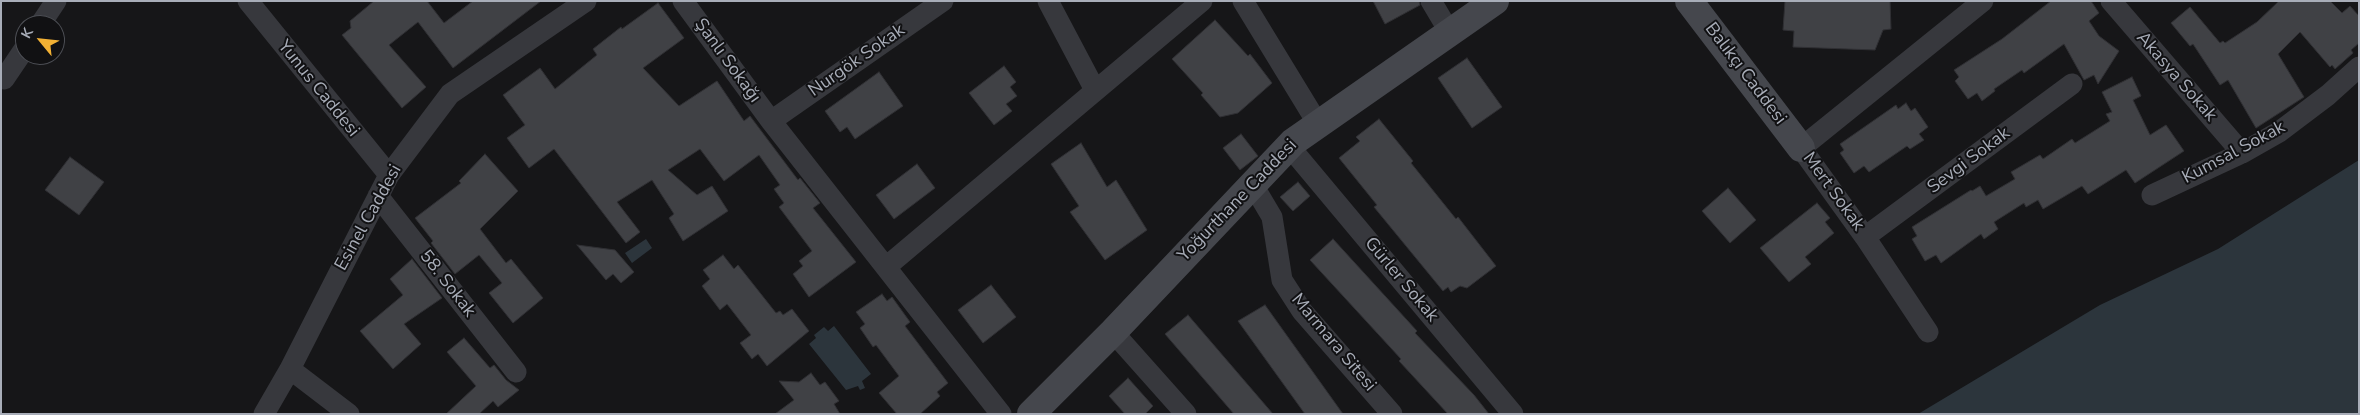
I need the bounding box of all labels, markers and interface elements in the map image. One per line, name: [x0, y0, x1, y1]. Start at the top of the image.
north arrow: [15, 15, 65, 65]
street label: Şanlı Sokağı: [689, 15, 765, 107]
street label: Balıkçı Caddesi: [1700, 19, 1790, 129]
street label: Nurgök Sokak: [805, 20, 909, 102]
text: K: [17, 25, 38, 42]
street label: Akasya Sokak: [2131, 28, 2221, 126]
street label: Yunus Caddesi: [273, 36, 363, 142]
street label: Kumsal Sokak: [2179, 117, 2289, 189]
street label: Sevgi Sokak: [1924, 123, 2014, 199]
street label: Yoğurthane Caddesi: [1174, 135, 1302, 267]
street label: Mert Sokak: [1797, 149, 1869, 235]
street label: Esinel Caddesi: [331, 161, 407, 275]
street label: Gürler Sokak: [1359, 233, 1443, 327]
street label: 58. Sokak: [414, 246, 480, 322]
street label: Marmara Sitesi: [1286, 290, 1380, 396]

